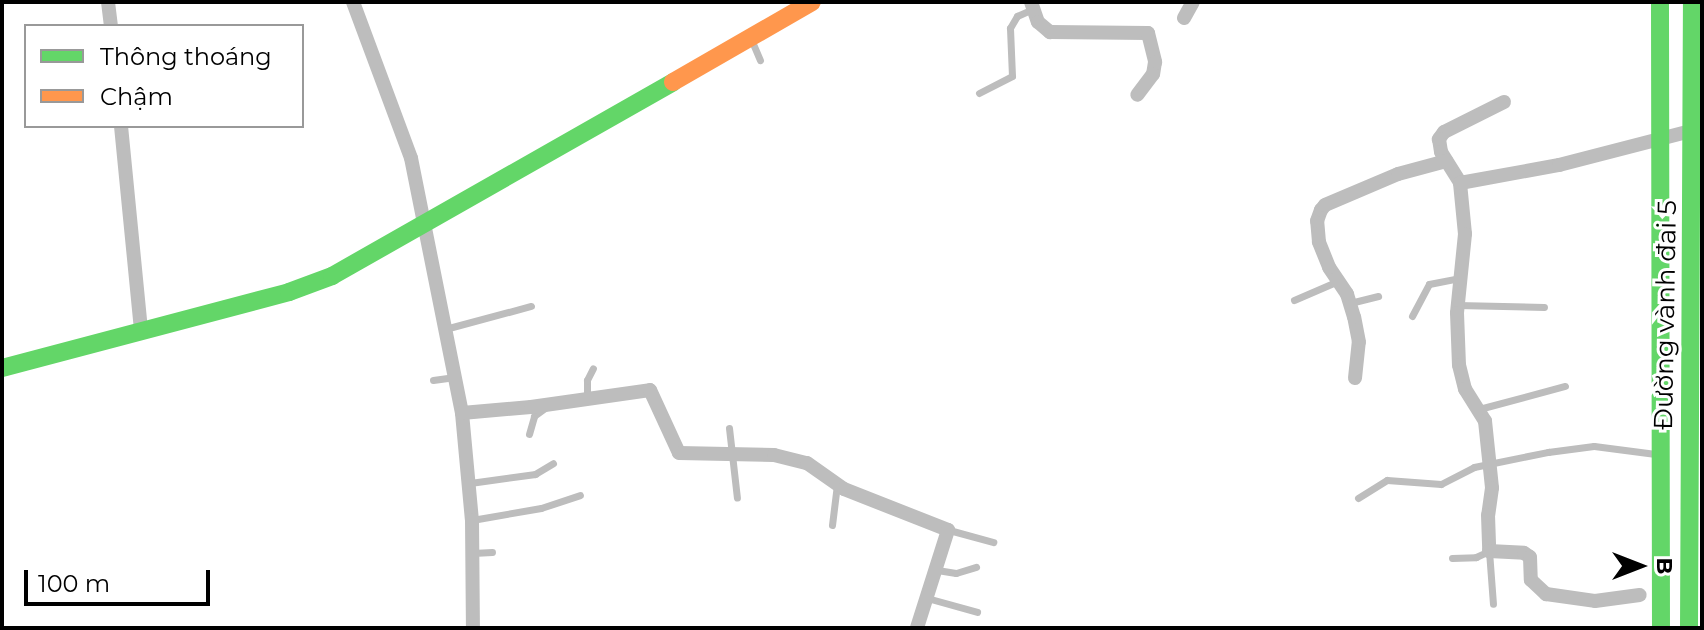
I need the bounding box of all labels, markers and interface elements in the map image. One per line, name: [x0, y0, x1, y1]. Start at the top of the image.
legend: [24, 24, 304, 128]
text: Thông thoáng: [100, 42, 272, 71]
text: Chậm: [100, 82, 173, 111]
street label: Đường vành đai 5: [1648, 200, 1684, 430]
north arrow: [1600, 526, 1680, 606]
scale bar: [28, 554, 214, 604]
text: B: [1651, 558, 1678, 574]
text: 100 m: [38, 569, 110, 598]

